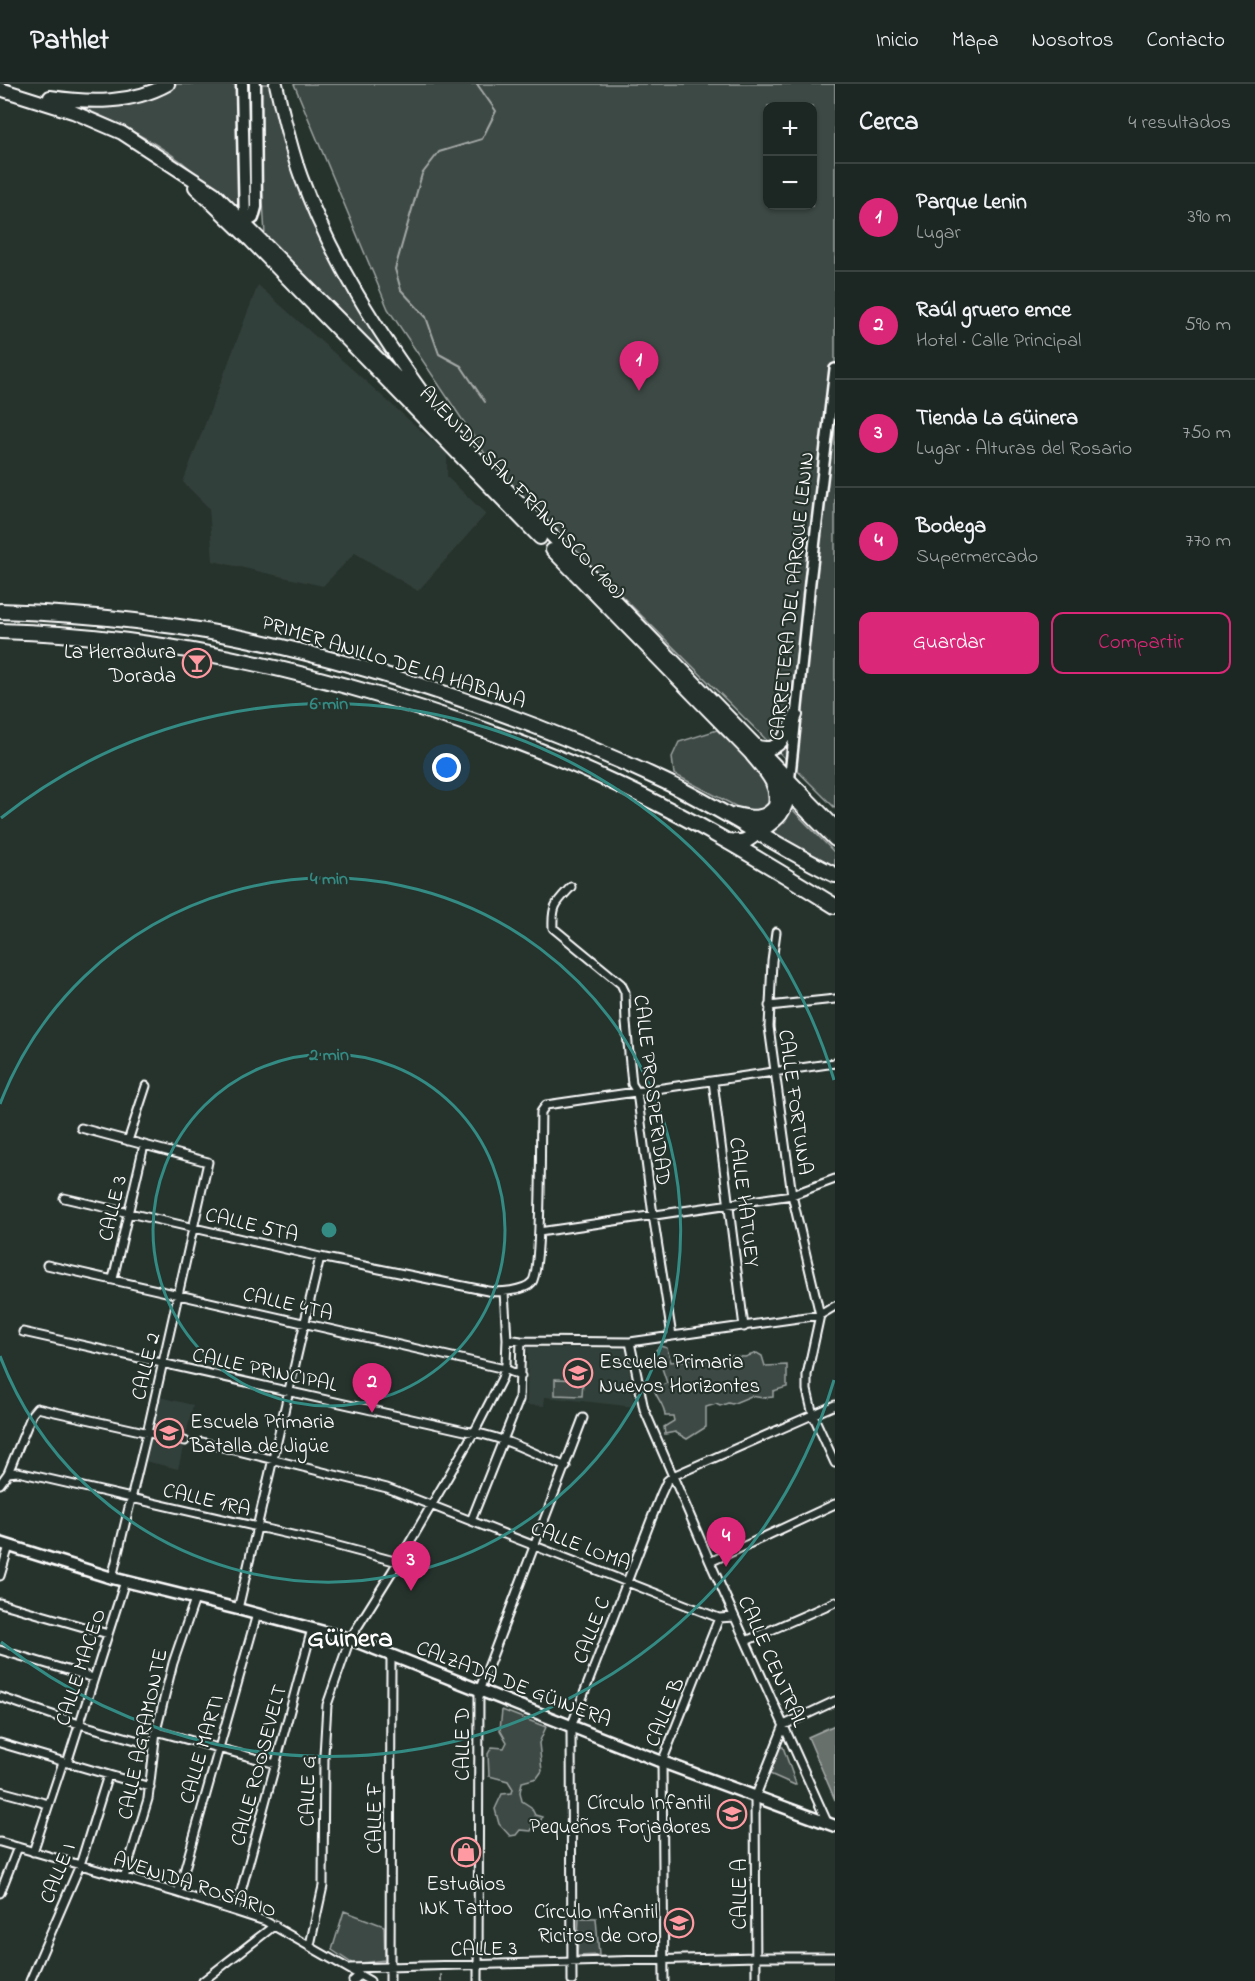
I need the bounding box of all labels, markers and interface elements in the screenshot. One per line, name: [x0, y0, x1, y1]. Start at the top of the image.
text: Pathlet: [30, 21, 109, 62]
text: Inicio: [876, 26, 919, 56]
text: Mapa: [952, 26, 999, 56]
text: Nosotros: [1032, 26, 1114, 56]
text: Contacto: [1147, 26, 1225, 56]
map controls: [763, 102, 817, 210]
button: +: [763, 102, 817, 156]
text: Cerca: [859, 104, 919, 142]
text: 4 resultados: [1128, 109, 1231, 138]
button: −: [763, 156, 817, 210]
text: Parque Lenin: [916, 187, 1027, 219]
text: 1: [875, 203, 882, 232]
text: 390 m: [1188, 203, 1231, 232]
text: Lugar: [916, 219, 961, 248]
text: Raúl gruero emce: [916, 295, 1071, 327]
text: 2: [874, 311, 883, 340]
text: 590 m: [1184, 311, 1231, 340]
text: Hotel · Calle Principal: [916, 327, 1081, 356]
pin: 1: [620, 342, 658, 391]
street label: AVENIDA SAN FRANCISCO (100): [411, 380, 632, 607]
text: Tienda La Güinera: [916, 403, 1078, 435]
text: 3: [874, 419, 883, 448]
text: 750 m: [1182, 419, 1231, 448]
text: Lugar · Alturas del Rosario: [916, 435, 1132, 464]
street label: CARRETERA DEL PARQUE LENIN: [763, 450, 823, 742]
text: Bodega: [916, 511, 986, 543]
text: 4: [874, 527, 883, 556]
text: 770 m: [1185, 527, 1231, 556]
text: Supermercado: [916, 543, 1038, 572]
street label: PRIMER ANILLO DE LA HABANA: [258, 608, 529, 717]
button: Guardar: [859, 612, 1039, 674]
button: Compartir: [1051, 612, 1231, 674]
place label: La Herradura Dorada: [64, 638, 176, 692]
bar icon: La Herradura Dorada: [181, 647, 213, 679]
text: 6 min: [310, 692, 348, 718]
your location: [432, 753, 461, 782]
text: 4 min: [310, 867, 348, 893]
street label: CALLE PROSPERIDAD: [624, 993, 678, 1187]
street label: CALLE FORTUNA: [769, 1028, 819, 1177]
text: 2 min: [308, 1043, 349, 1069]
street label: CALLE HATUEY: [720, 1136, 766, 1269]
street label: CALLE 3: [92, 1173, 136, 1244]
street label: CALLE 5TA: [202, 1201, 301, 1251]
centre of rings: [319, 1220, 339, 1240]
street label: CALLE 4TA: [240, 1280, 336, 1330]
street label: CALLE 2: [125, 1330, 169, 1403]
street label: CALLE PRINCIPAL: [189, 1341, 340, 1401]
place label: Escuela Primaria Nuevos Horizontes: [599, 1348, 760, 1402]
school or university icon: Escuela Primaria Nuevos Horizontes: [562, 1357, 594, 1389]
pin: 2: [352, 1364, 392, 1413]
place label: Escuela Primaria Batalla de Jigüe: [189, 1408, 335, 1464]
school or university icon: Escuela Primaria Batalla de Jigüe: [153, 1417, 185, 1449]
street label: CALLE 1RA: [160, 1476, 253, 1526]
street label: CALLE LOMA: [526, 1514, 635, 1580]
pin: 4: [706, 1518, 746, 1567]
pin: 3: [392, 1542, 430, 1591]
street label: CALLE CENTRAL: [729, 1591, 814, 1732]
street label: CALLE C: [566, 1593, 619, 1669]
street label: CALLE MACEO: [49, 1605, 115, 1730]
district label: Güinera: [307, 1620, 393, 1659]
street label: CALZADA DE GÜINERA: [411, 1634, 615, 1736]
street label: CALLE AGRAMONTE: [111, 1646, 177, 1823]
street label: CALLE B: [638, 1674, 693, 1752]
street label: CALLE ROOSEVELT: [224, 1681, 296, 1850]
street label: CALLE MARTI: [173, 1691, 233, 1808]
street label: CALLE D: [449, 1707, 479, 1781]
street label: CALLE G: [293, 1755, 325, 1827]
street label: CALLE F: [361, 1782, 391, 1854]
place label: Círculo Infantil Pequeños Forjadores: [529, 1789, 711, 1843]
school or university icon: Círculo Infantil Pequeños Forjadores: [716, 1798, 748, 1830]
shop icon: Estudios INK Tattoo: [450, 1836, 482, 1868]
street label: CALLE I: [33, 1839, 85, 1909]
street label: AVENIDA ROSARIO: [109, 1845, 280, 1927]
street label: CALLE A: [726, 1859, 756, 1929]
place label: Estudios INK Tattoo: [419, 1870, 513, 1924]
place label: Círculo Infantil Ricitos de Oro: [534, 1898, 658, 1952]
school or university icon: Círculo Infantil Ricitos de Oro: [663, 1907, 695, 1939]
street label: CALLE 3: [450, 1934, 518, 1966]

